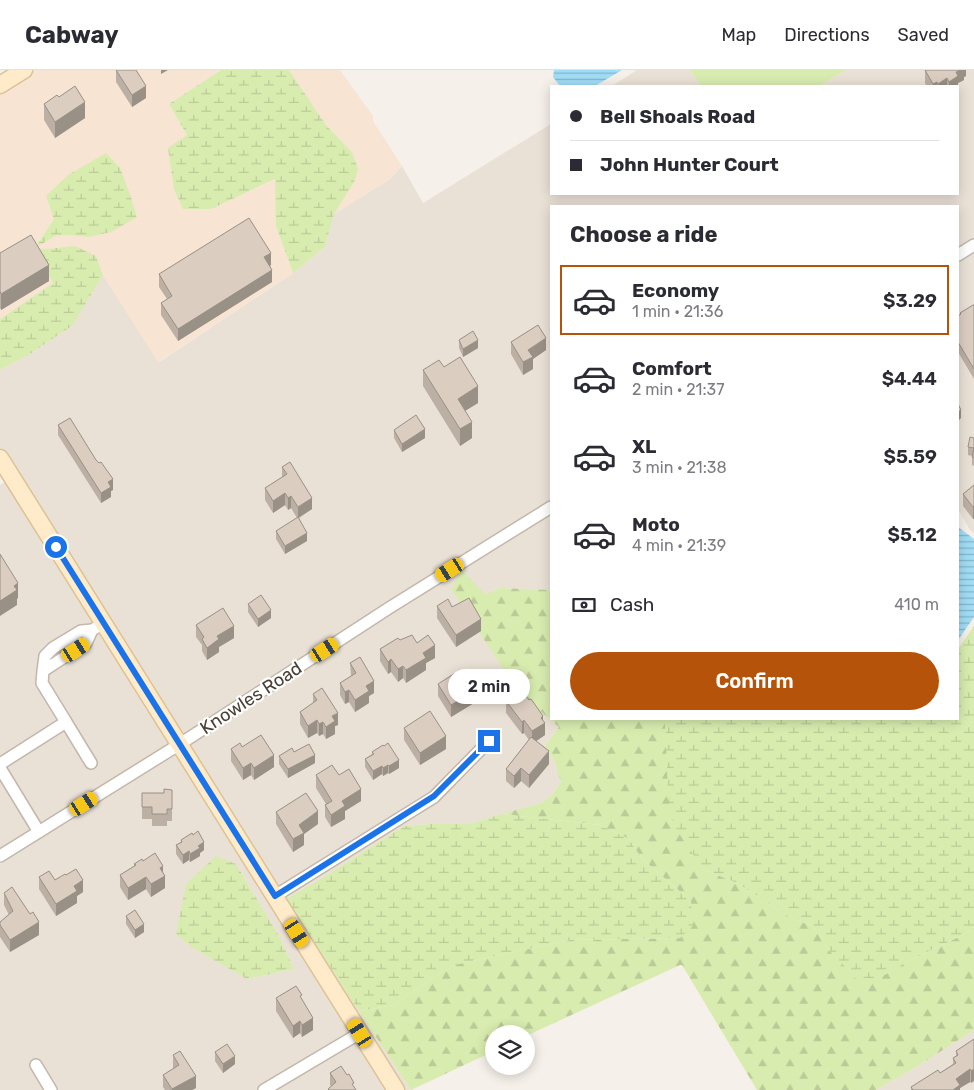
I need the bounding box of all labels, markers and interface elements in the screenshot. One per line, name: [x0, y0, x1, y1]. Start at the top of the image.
text: Cabway: [25, 21, 119, 49]
text: Map: [721, 24, 756, 46]
text: Directions: [784, 24, 870, 46]
text: Saved: [898, 24, 949, 46]
text: Bell Shoals Road: [600, 105, 755, 128]
text: John Hunter Court: [600, 153, 779, 176]
text: Choose a ride: [570, 221, 717, 248]
icon: car: [572, 278, 617, 323]
text: Economy: [632, 279, 719, 302]
text: $3.29: [883, 289, 937, 312]
text: 1 min · 21:36: [632, 302, 723, 321]
icon: car: [572, 356, 617, 401]
text: Comfort: [632, 357, 712, 380]
text: $4.44: [882, 367, 937, 390]
text: 2 min · 21:37: [632, 380, 724, 399]
icon: car: [572, 434, 617, 479]
text: XL: [632, 435, 656, 458]
text: $5.59: [883, 445, 937, 468]
text: 3 min · 21:38: [632, 458, 727, 477]
icon: car: [572, 512, 617, 557]
text: Moto: [632, 513, 680, 536]
text: $5.12: [888, 523, 937, 546]
route start: [45, 536, 67, 558]
text: 4 min · 21:39: [632, 536, 726, 555]
car: [433, 556, 466, 584]
icon: cash: [570, 591, 598, 619]
text: Cash: [610, 593, 654, 616]
text: 410 m: [894, 595, 939, 614]
car: [59, 636, 92, 664]
car: [308, 636, 341, 664]
button: Confirm: [570, 652, 939, 710]
street label: Knowles Road: [196, 657, 306, 739]
callout: 2 min: [448, 668, 530, 704]
text: 2 min: [468, 677, 510, 696]
route end: [478, 730, 500, 752]
car: [67, 790, 100, 818]
car: [282, 916, 311, 950]
car: [345, 1016, 374, 1050]
map controls: [485, 1025, 535, 1075]
button: layers: [485, 1025, 535, 1075]

